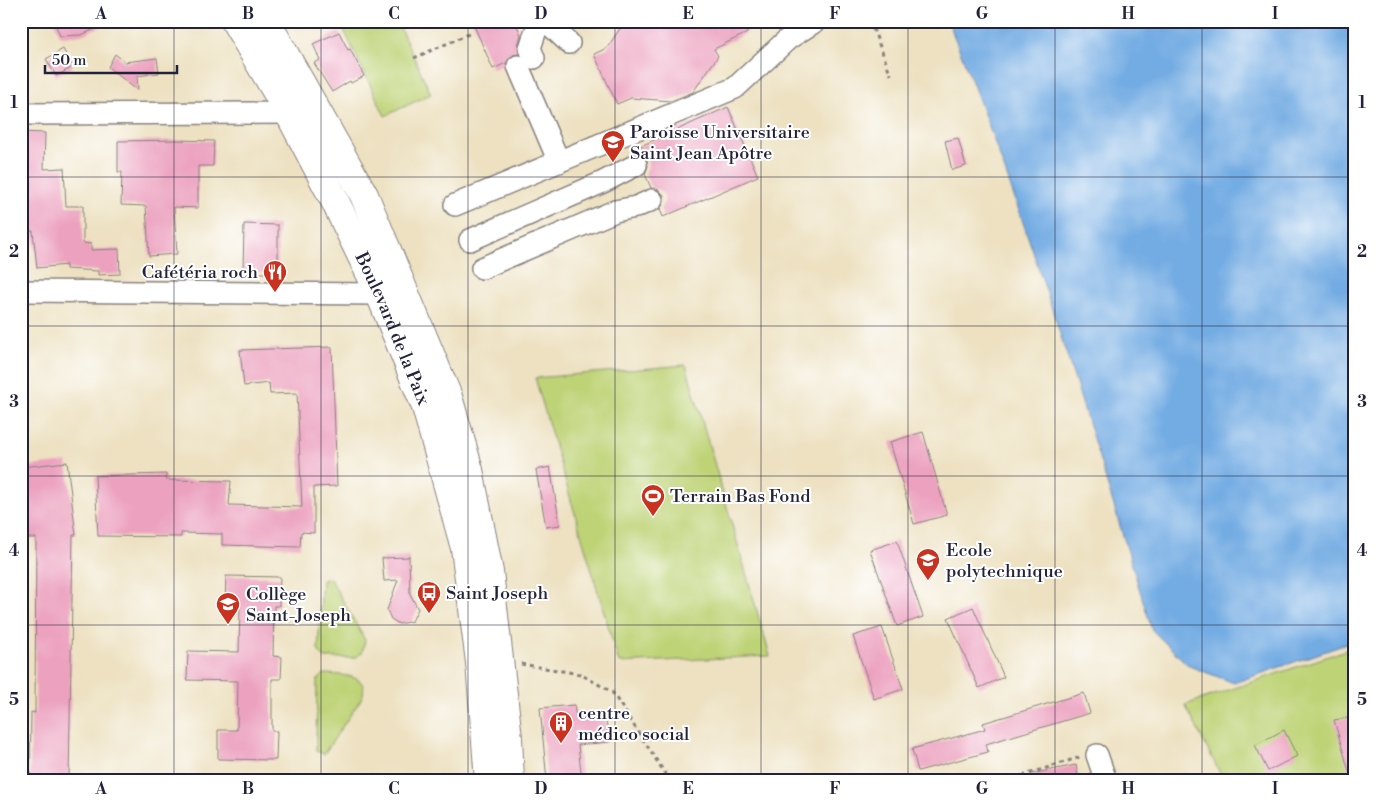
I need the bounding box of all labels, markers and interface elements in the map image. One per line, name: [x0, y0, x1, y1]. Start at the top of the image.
text: A: [94, 4, 107, 24]
text: B: [242, 4, 254, 24]
text: C: [388, 4, 400, 24]
text: D: [535, 4, 548, 24]
text: E: [682, 4, 694, 24]
text: F: [829, 4, 841, 24]
text: G: [976, 4, 989, 24]
text: H: [1121, 4, 1135, 24]
text: I: [1272, 4, 1278, 24]
scale bar: [45, 42, 178, 74]
text: 50 m: [52, 51, 86, 70]
text: 1: [10, 93, 18, 113]
text: 1: [1358, 93, 1366, 113]
place label: Paroisse Universitaire Saint Jean Apôtre: [630, 121, 810, 165]
school or university icon: Paroisse Universitaire Saint Jean Apôtre: [600, 129, 626, 163]
text: 2: [9, 242, 19, 262]
text: 2: [1357, 242, 1367, 262]
street label: Boulevard de la Paix: [349, 248, 435, 409]
restaurant icon: Cafétéria roch: [262, 259, 288, 293]
place label: Cafétéria roch: [142, 261, 258, 284]
text: 3: [9, 392, 19, 412]
text: 3: [1357, 392, 1367, 412]
sports icon: Terrain Bas Fond: [640, 483, 666, 517]
place label: Terrain Bas Fond: [670, 485, 811, 508]
place label: Ecole polytechnique: [946, 539, 1063, 583]
text: 4: [9, 541, 20, 561]
text: 4: [1357, 541, 1368, 561]
school or university icon: Ecole polytechnique: [915, 547, 941, 581]
bus stop icon: Saint Joseph: [416, 580, 442, 614]
place label: Saint Joseph: [446, 582, 548, 605]
place label: Collège Saint-Joseph: [246, 583, 351, 627]
school or university icon: Collège Saint-Joseph: [215, 591, 241, 625]
text: 5: [9, 690, 19, 710]
text: 5: [1357, 690, 1367, 710]
place label: centre médico social: [578, 702, 690, 746]
building icon: centre médico social: [548, 710, 574, 744]
text: A: [94, 779, 107, 799]
text: B: [242, 779, 254, 799]
text: C: [388, 779, 400, 799]
text: D: [535, 779, 548, 799]
text: E: [682, 779, 694, 799]
text: F: [829, 779, 841, 799]
text: G: [976, 779, 989, 799]
text: H: [1121, 779, 1135, 799]
text: I: [1272, 779, 1278, 799]

